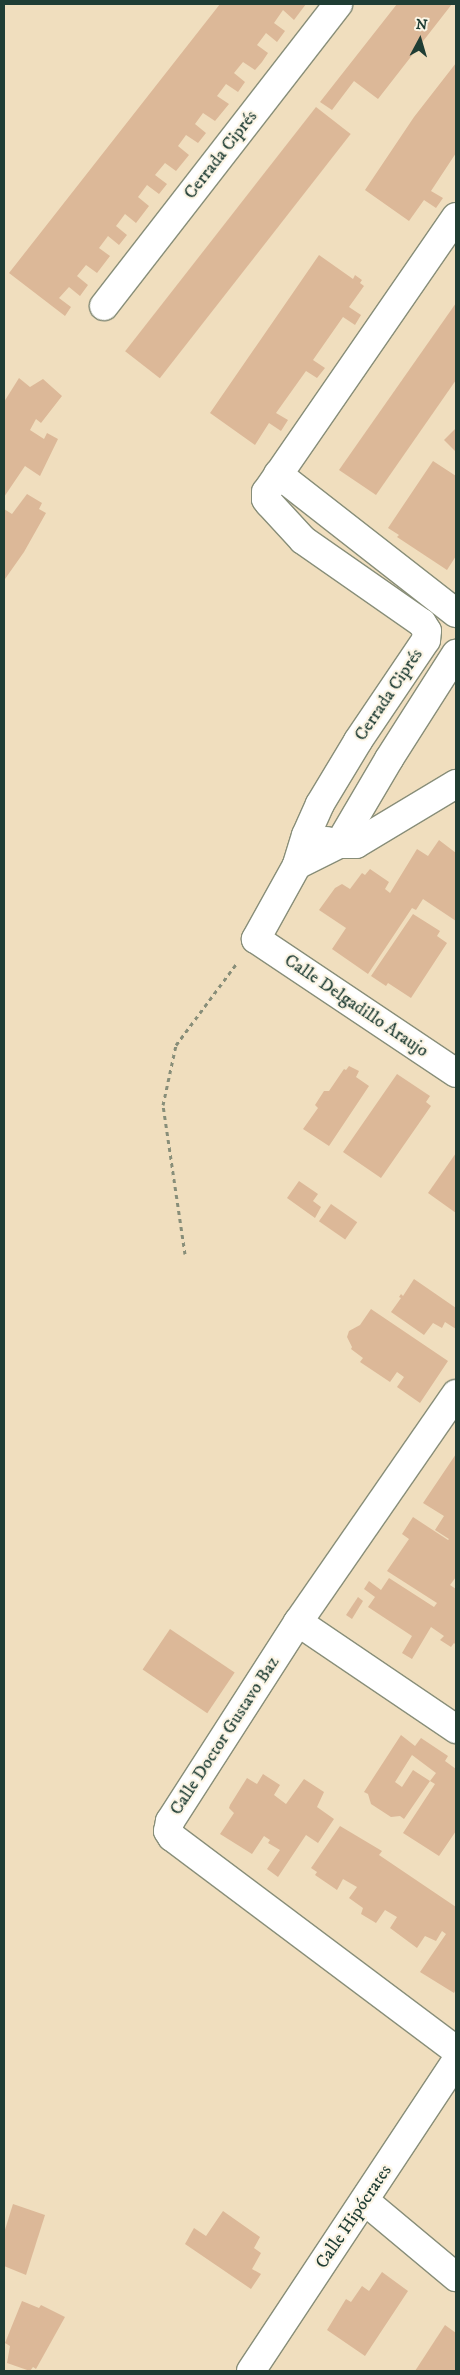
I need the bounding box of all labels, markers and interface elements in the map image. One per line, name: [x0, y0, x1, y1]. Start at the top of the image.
north arrow: [395, 15, 445, 65]
text: N: [415, 16, 428, 35]
street label: Cerrada Ciprés: [180, 106, 262, 204]
street label: Cerrada Ciprés: [350, 645, 428, 745]
street label: Calle Delgadillo Araujo: [280, 950, 432, 1062]
street label: Calle Doctor Gustavo Baz: [166, 1653, 284, 1819]
street label: Calle Hipócrates: [311, 2161, 397, 2273]

